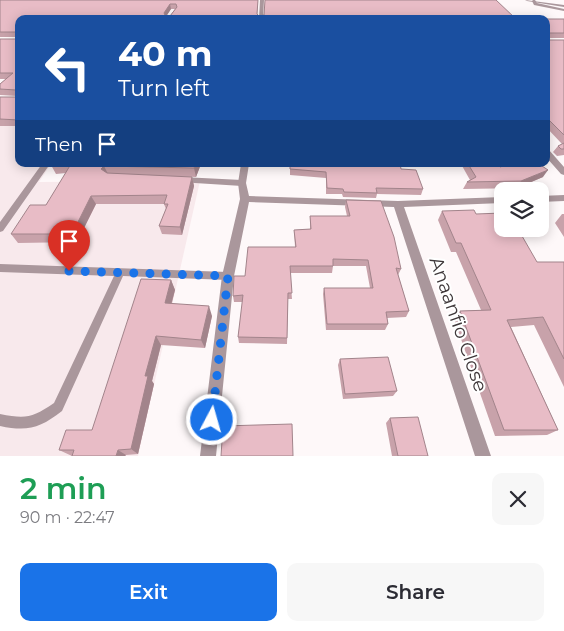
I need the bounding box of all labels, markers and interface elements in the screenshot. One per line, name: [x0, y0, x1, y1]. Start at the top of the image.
text: 40 m: [118, 32, 213, 75]
icon: left: [35, 35, 100, 100]
text: Turn left: [118, 75, 210, 102]
icon: arrive: [93, 130, 121, 158]
text: Then: [35, 133, 83, 156]
map controls: [494, 182, 549, 237]
button: layers: [494, 182, 549, 237]
pin: [48, 220, 90, 271]
icon: arrive: [55, 227, 83, 255]
street label: Anaanfio Close: [425, 254, 492, 395]
position arrow: [185, 393, 237, 445]
text: 2 min: [20, 470, 107, 507]
button: close: [492, 473, 544, 525]
text: 90 m · 22:47: [20, 508, 115, 527]
button: Exit: [20, 563, 277, 621]
button: Share: [287, 563, 544, 621]

